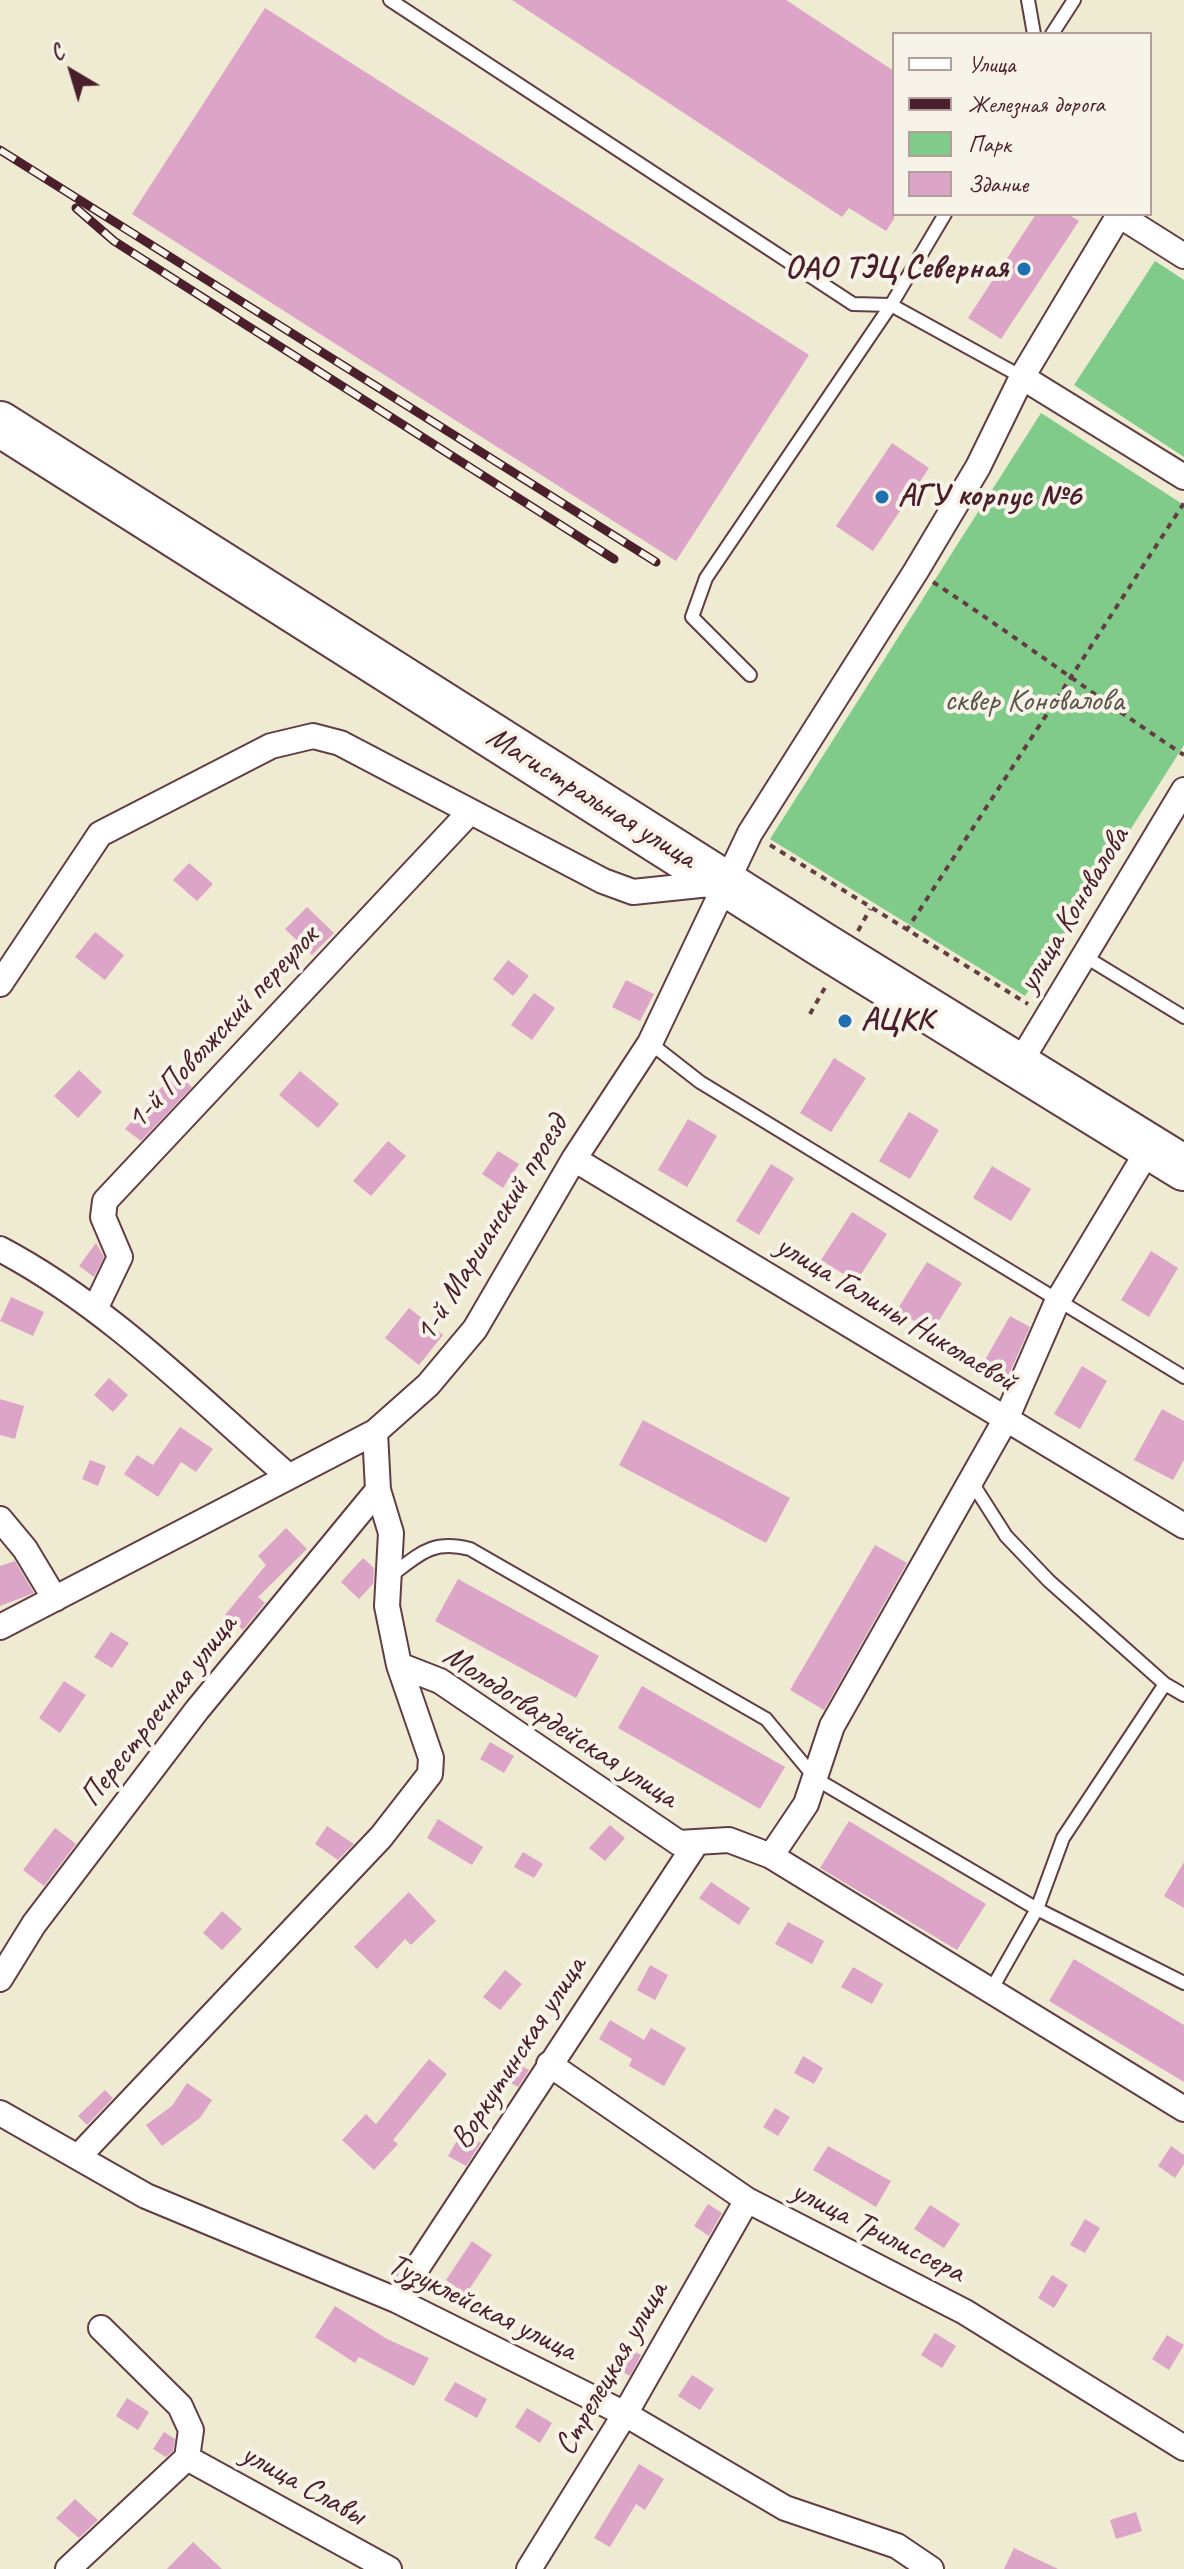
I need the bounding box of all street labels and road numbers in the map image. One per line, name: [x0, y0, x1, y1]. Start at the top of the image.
street label: Магистральная улица: [479, 718, 703, 878]
street label: улица Коновалова: [1010, 820, 1138, 1000]
street label: 1-й Поволжский переулок: [119, 918, 327, 1138]
street label: 1-й Маршанский проезд: [407, 1108, 577, 1350]
street label: улица Галины Николаевой: [768, 1227, 1024, 1401]
street label: Перестроечная улица: [72, 1607, 246, 1815]
street label: Молодогвардейская улица: [435, 1637, 685, 1817]
street label: Воркутинская улица: [443, 1950, 595, 2156]
street label: улица Трилиссера: [785, 2172, 971, 2292]
street label: Тузуклейская улица: [381, 2246, 583, 2370]
street label: Стрелецкая улица: [547, 2275, 677, 2463]
street label: улица Славы: [234, 2435, 372, 2535]

